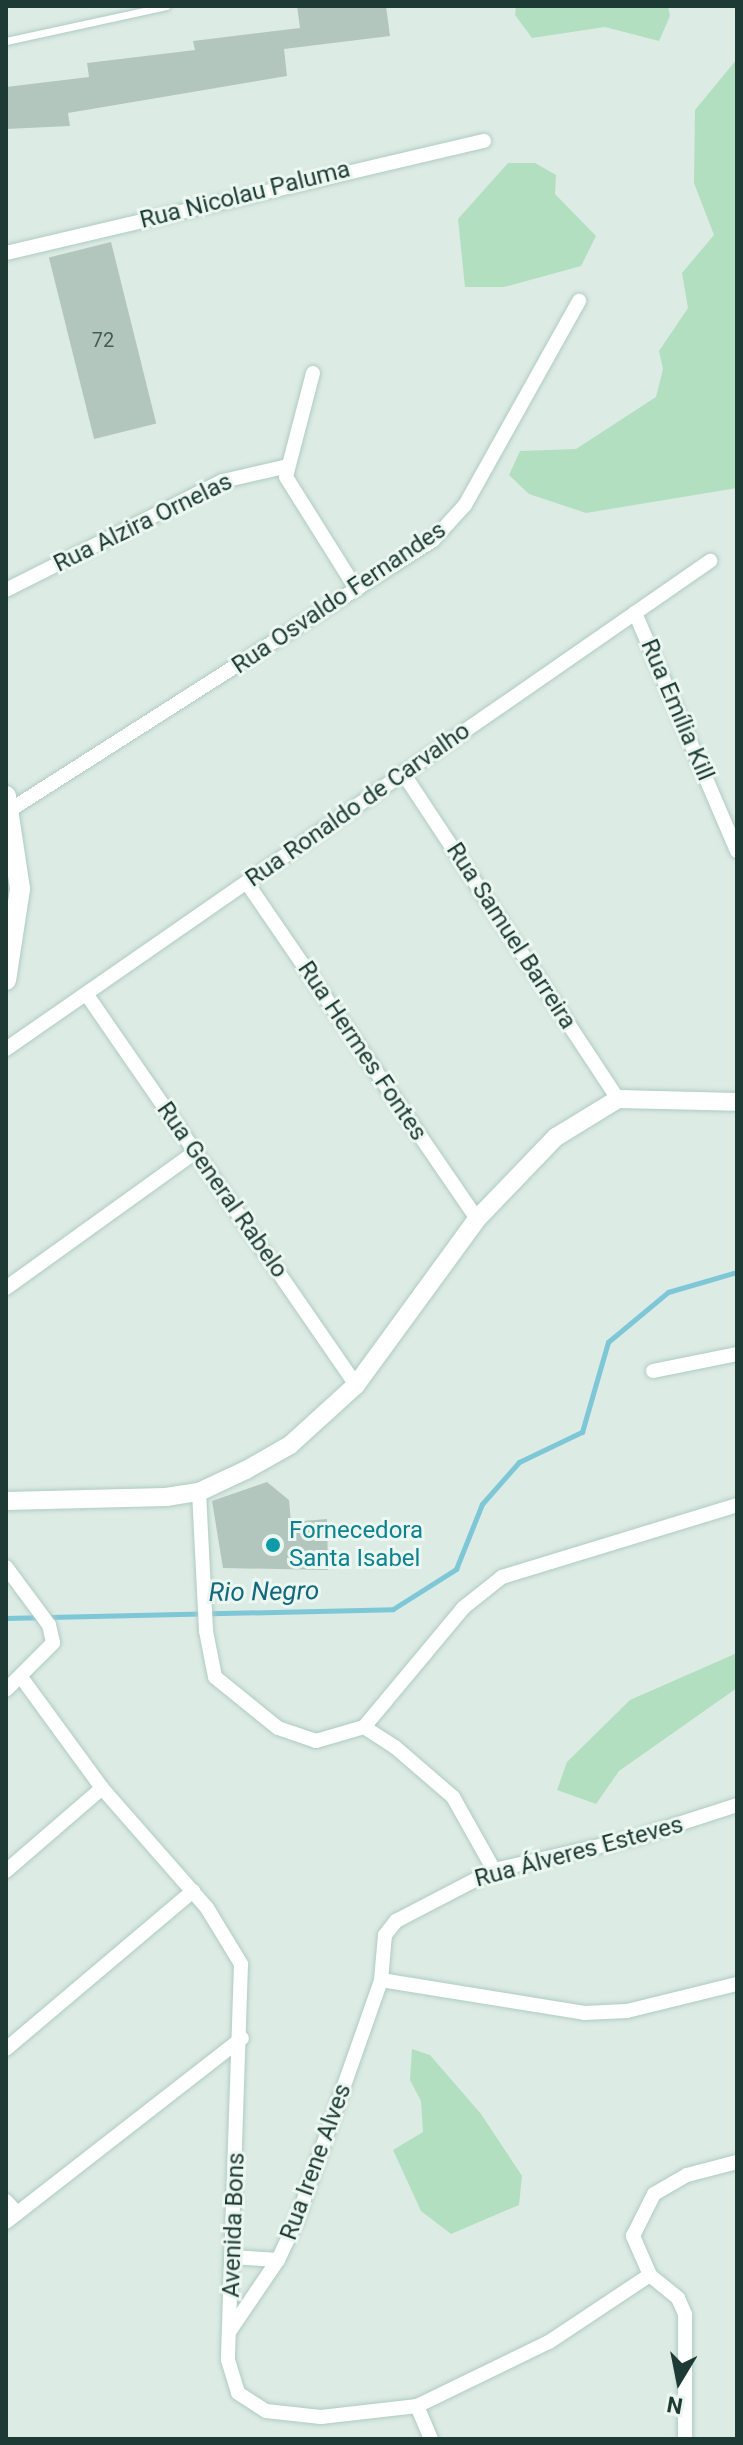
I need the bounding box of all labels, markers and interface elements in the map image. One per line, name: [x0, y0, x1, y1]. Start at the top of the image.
street label: Rua Nicolau Paluma: [137, 155, 353, 235]
house number: 72: [92, 328, 114, 352]
street label: Rua Alzira Ornelas: [49, 467, 237, 579]
street label: Rua Osvaldo Fernandes: [227, 516, 451, 680]
street label: Rua Emília Kill: [634, 635, 720, 785]
street label: Rua Ronaldo de Carvalho: [240, 717, 476, 893]
street label: Rua Samuel Barreira: [440, 837, 582, 1035]
street label: Rua Hermes Fontes: [291, 956, 433, 1146]
street label: Rua General Rabelo: [151, 1096, 293, 1284]
place label: Fornecedora Santa Isabel: [289, 1517, 423, 1573]
marker: Fornecedora Santa Isabel: [264, 1536, 282, 1554]
water label: Rio Negro: [208, 1575, 320, 1609]
street label: Rua Álveres Esteves: [472, 1810, 686, 1894]
street label: Rua Irene Alves: [274, 2080, 358, 2244]
street label: Avenida Bons: [217, 2152, 251, 2298]
north arrow: [639, 2341, 719, 2421]
text: N: [665, 2391, 685, 2419]

